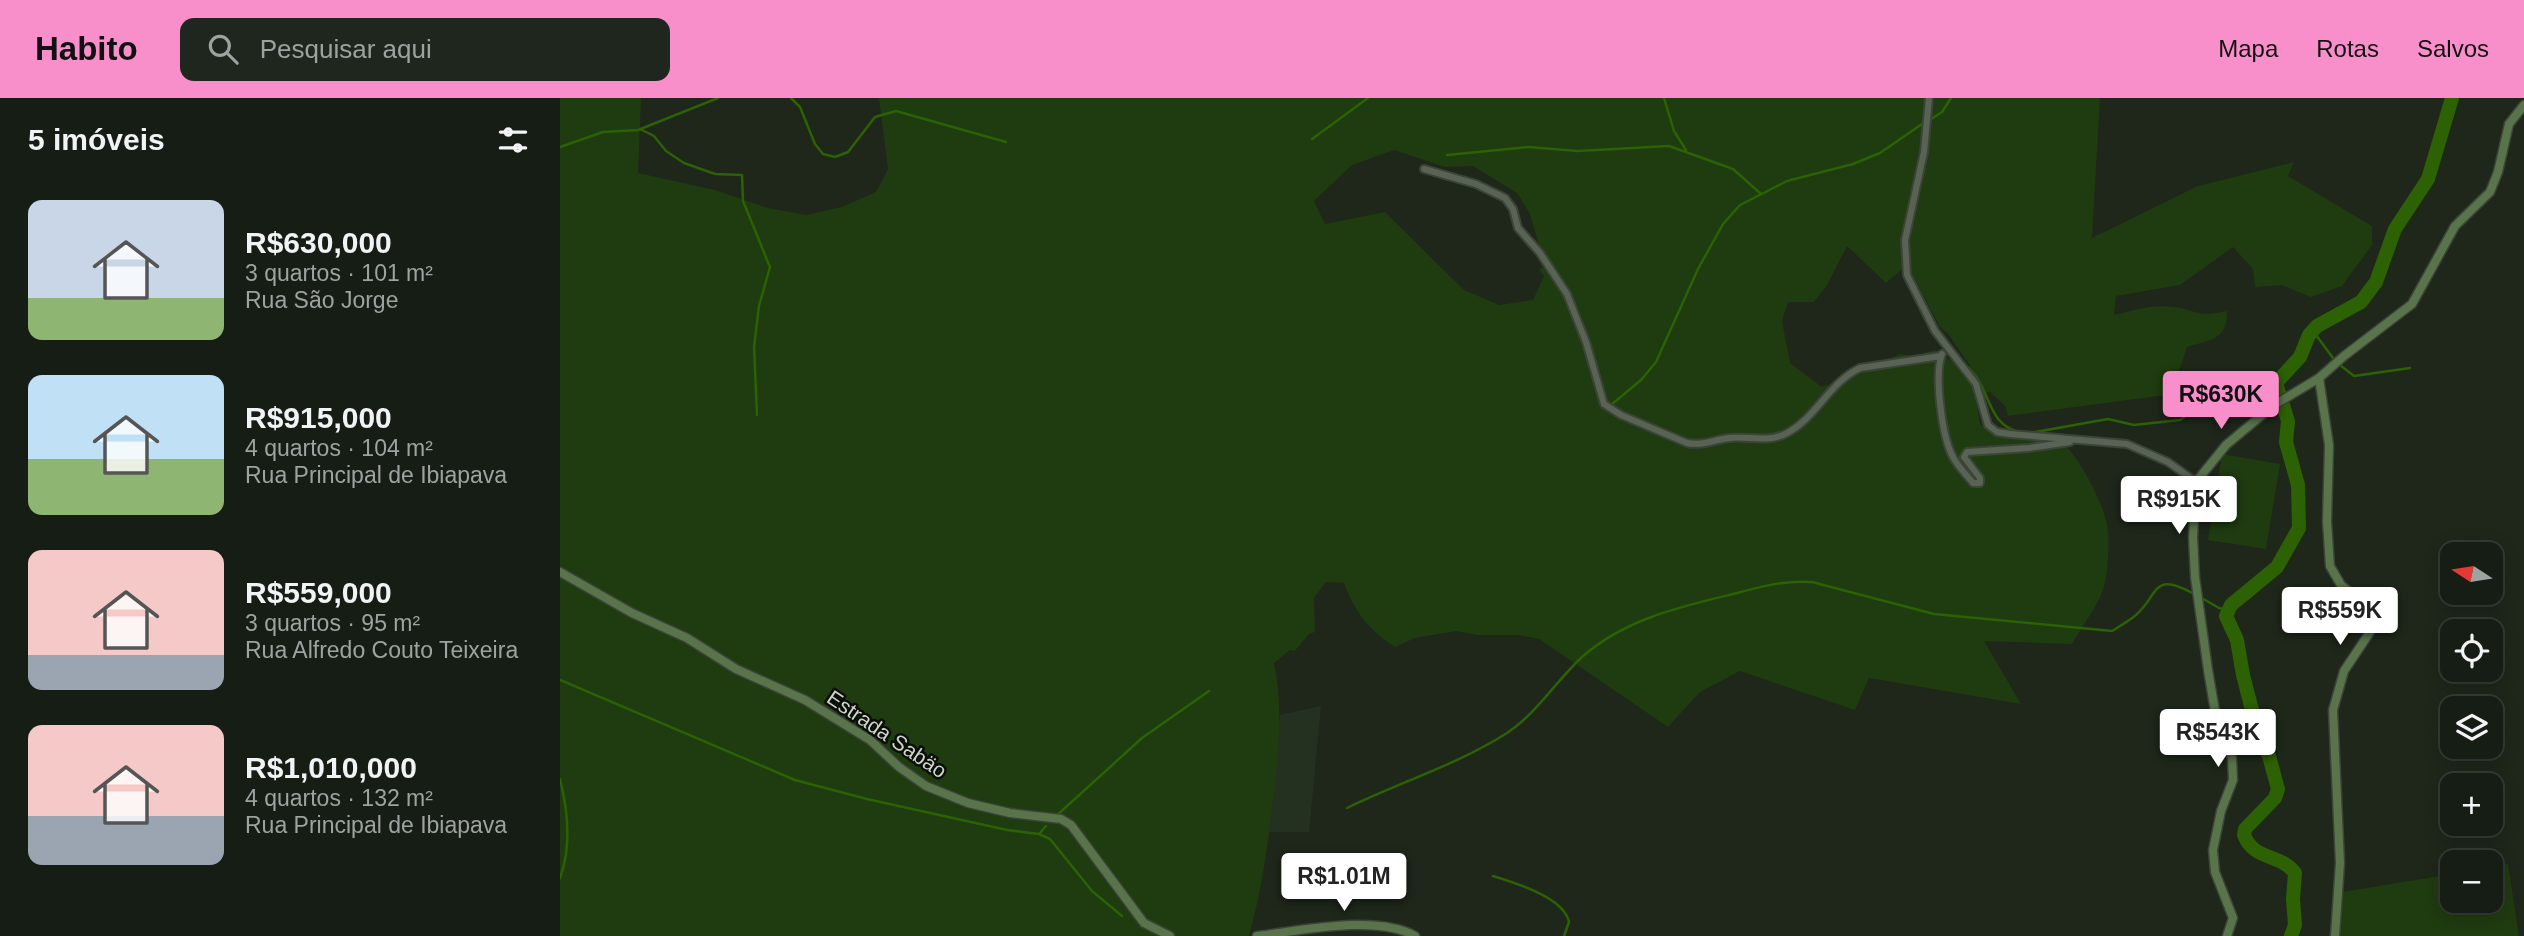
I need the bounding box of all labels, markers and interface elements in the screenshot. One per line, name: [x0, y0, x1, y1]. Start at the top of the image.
search box: [180, 18, 670, 81]
text: Habito: [35, 30, 138, 67]
icon: search: [204, 30, 242, 68]
text: Pesquisar aqui: [260, 34, 432, 64]
text: Mapa: [2218, 35, 2278, 62]
text: Rotas: [2316, 35, 2379, 62]
text: Salvos: [2417, 35, 2489, 62]
icon: filters: [494, 121, 532, 159]
text: 5 imóveis: [28, 123, 165, 156]
text: R$630,000: [245, 226, 392, 259]
icon: home: [84, 228, 168, 312]
text: 3 quartos · 101 m²: [245, 260, 433, 286]
text: Rua São Jorge: [245, 287, 398, 313]
pin: R$630K: [2164, 372, 2278, 431]
text: R$630K: [2179, 381, 2263, 407]
text: R$915,000: [245, 401, 392, 434]
icon: home: [84, 403, 168, 487]
text: 4 quartos · 104 m²: [245, 435, 433, 461]
text: Rua Principal de Ibiapava: [245, 462, 507, 488]
pin: R$915K: [2122, 476, 2236, 536]
text: R$915K: [2137, 486, 2221, 512]
north arrow: [2440, 542, 2502, 606]
map controls: [2440, 542, 2503, 913]
text: R$559,000: [245, 576, 392, 609]
icon: home: [84, 578, 168, 662]
pin: R$559K: [2283, 588, 2397, 647]
text: R$559K: [2298, 597, 2382, 623]
text: 3 quartos · 95 m²: [245, 610, 420, 636]
button: locate: [2440, 619, 2503, 682]
text: Rua Alfredo Couto Teixeira: [245, 637, 518, 663]
street label: Estrada Sabäo: [823, 686, 951, 782]
button: layers: [2440, 696, 2503, 759]
pin: R$543K: [2161, 710, 2275, 769]
text: R$543K: [2176, 719, 2260, 745]
text: R$1,010,000: [245, 751, 417, 784]
icon: home: [84, 753, 168, 837]
button: +: [2440, 773, 2503, 836]
text: 4 quartos · 132 m²: [245, 785, 433, 811]
text: Rua Principal de Ibiapava: [245, 812, 507, 838]
button: −: [2440, 850, 2503, 913]
pin: R$1.01M: [1279, 854, 1409, 913]
text: R$1.01M: [1297, 863, 1391, 889]

